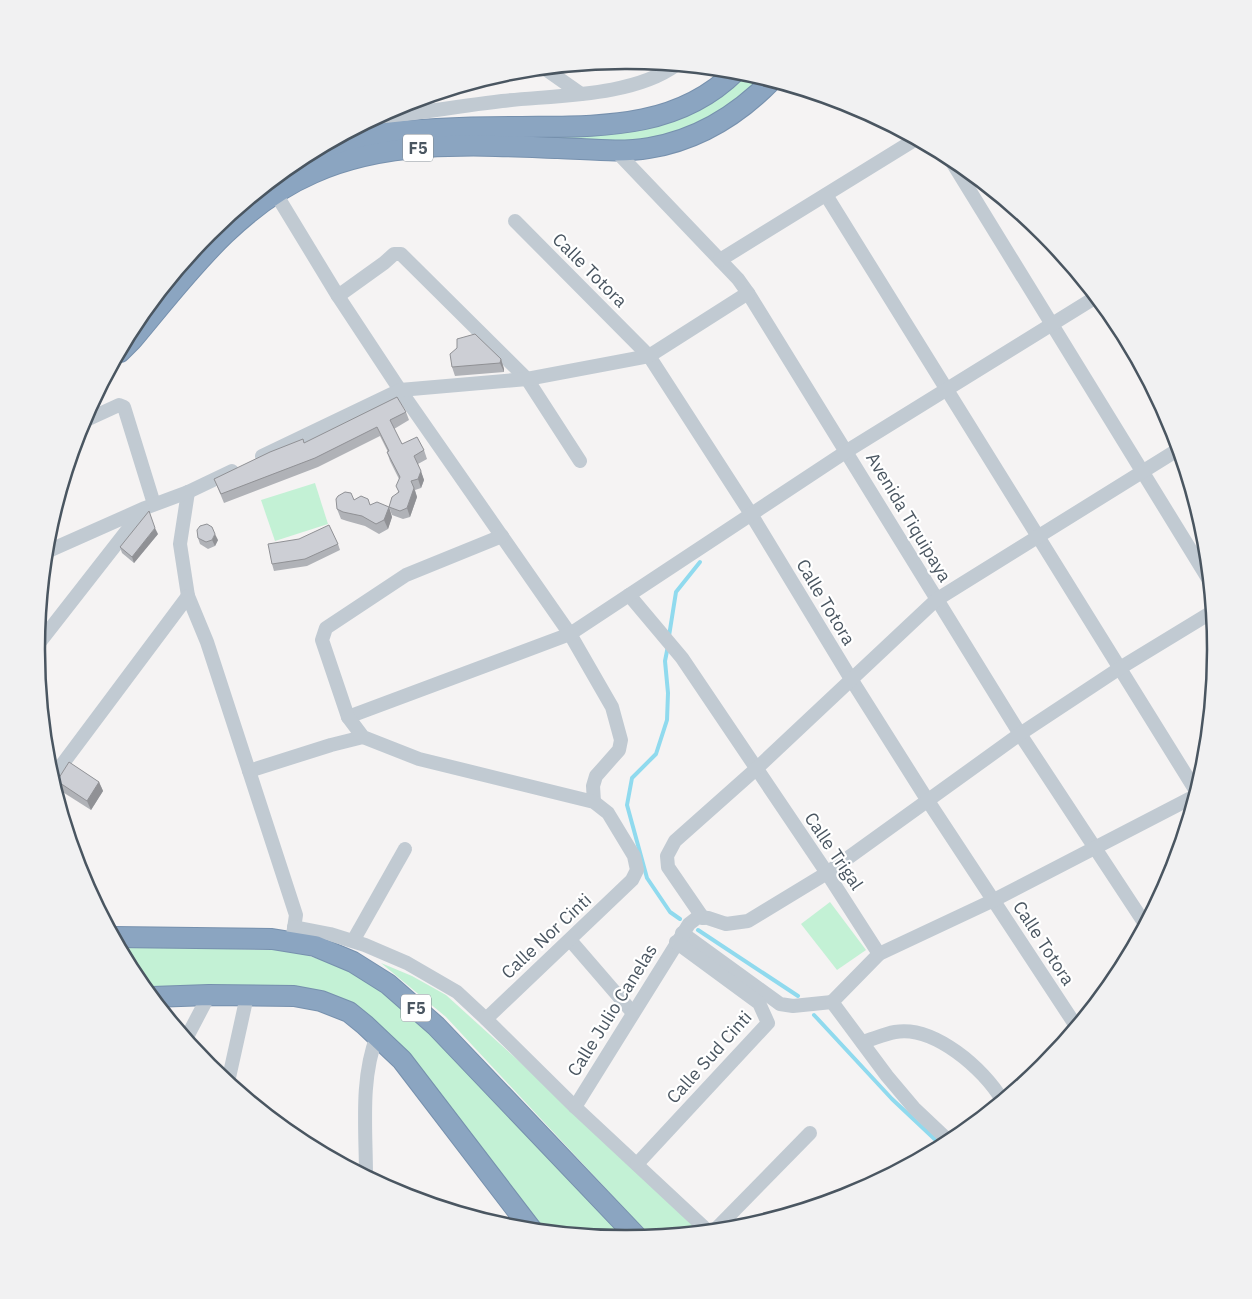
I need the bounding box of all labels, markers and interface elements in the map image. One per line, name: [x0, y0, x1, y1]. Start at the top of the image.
road number: F5: [403, 134, 433, 162]
street label: Calle Totora: [548, 228, 632, 312]
street label: Avenida Tiquipaya: [861, 448, 957, 586]
street label: Calle Totora: [791, 555, 861, 650]
street label: Calle Trigal: [800, 808, 869, 894]
street label: Calle Nor Cinti: [496, 888, 596, 984]
street label: Calle Totora: [1008, 896, 1080, 990]
street label: Calle Julio Canelas: [562, 939, 662, 1081]
road number: F5: [401, 994, 431, 1021]
street label: Calle Sud Cinti: [661, 1006, 757, 1108]

